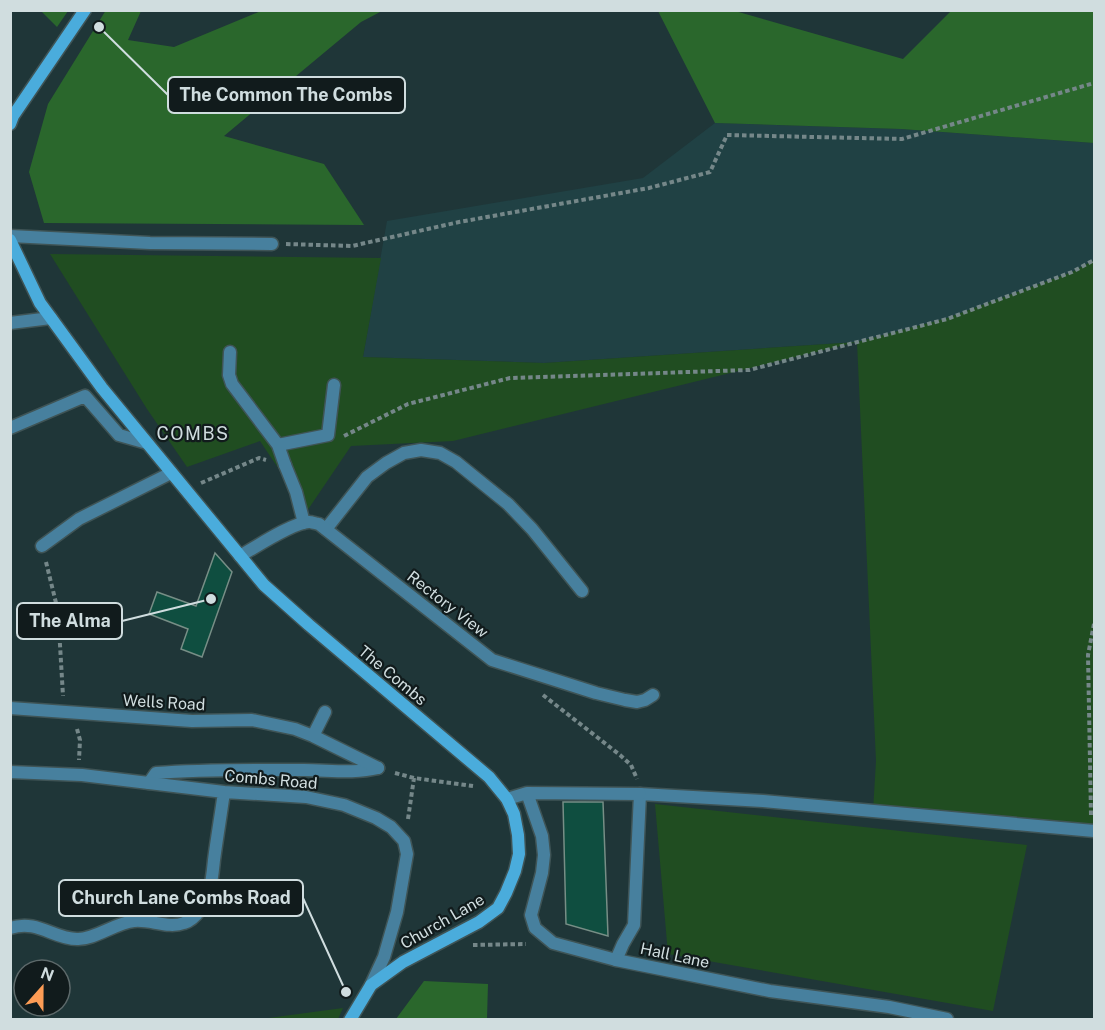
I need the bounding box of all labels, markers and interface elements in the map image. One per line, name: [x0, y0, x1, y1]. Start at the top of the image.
callout: The Common The Combs: [168, 77, 405, 113]
text: The Common The Combs: [180, 84, 392, 105]
district label: COMBS: [156, 423, 230, 444]
street label: Rectory View: [403, 567, 492, 642]
callout: The Alma: [17, 603, 122, 639]
text: The Alma: [29, 610, 111, 631]
street label: The Combs: [355, 641, 431, 709]
street label: Wells Road: [122, 691, 206, 714]
street label: Combs Road: [224, 766, 318, 793]
callout: Church Lane Combs Road: [59, 880, 303, 916]
text: Church Lane Combs Road: [71, 887, 291, 908]
street label: Church Lane: [397, 890, 488, 953]
street label: Hall Lane: [638, 939, 711, 972]
north arrow: [12, 958, 72, 1018]
text: N: [38, 963, 56, 986]

